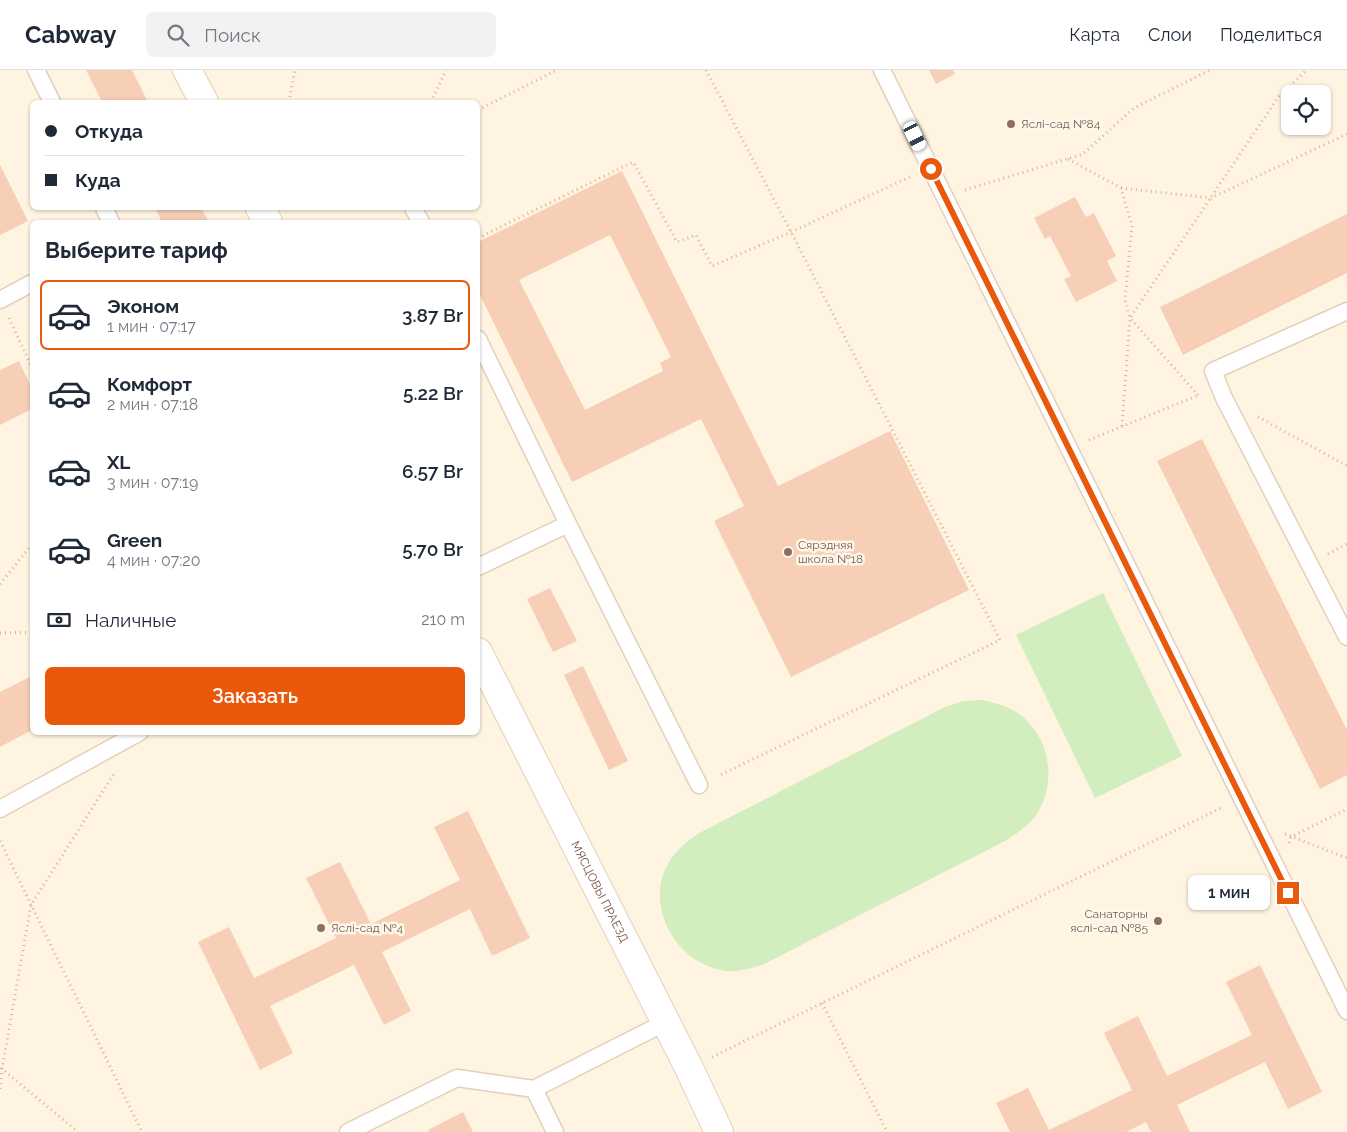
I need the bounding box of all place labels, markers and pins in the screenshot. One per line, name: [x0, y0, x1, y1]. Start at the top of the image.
place label: Яслі-сад №84: [1021, 117, 1101, 131]
marker: Яслі-сад №84: [1005, 118, 1017, 130]
place label: Сярэдняя школа №18: [798, 538, 863, 566]
marker: Сярэдняя школа №18: [782, 546, 794, 558]
place label: Санаторны яслі-сад №85: [1070, 907, 1148, 935]
marker: Санаторны яслі-сад №85: [1152, 915, 1164, 927]
place label: Яслі-сад №4: [331, 921, 404, 935]
marker: Яслі-сад №4: [315, 922, 327, 934]

